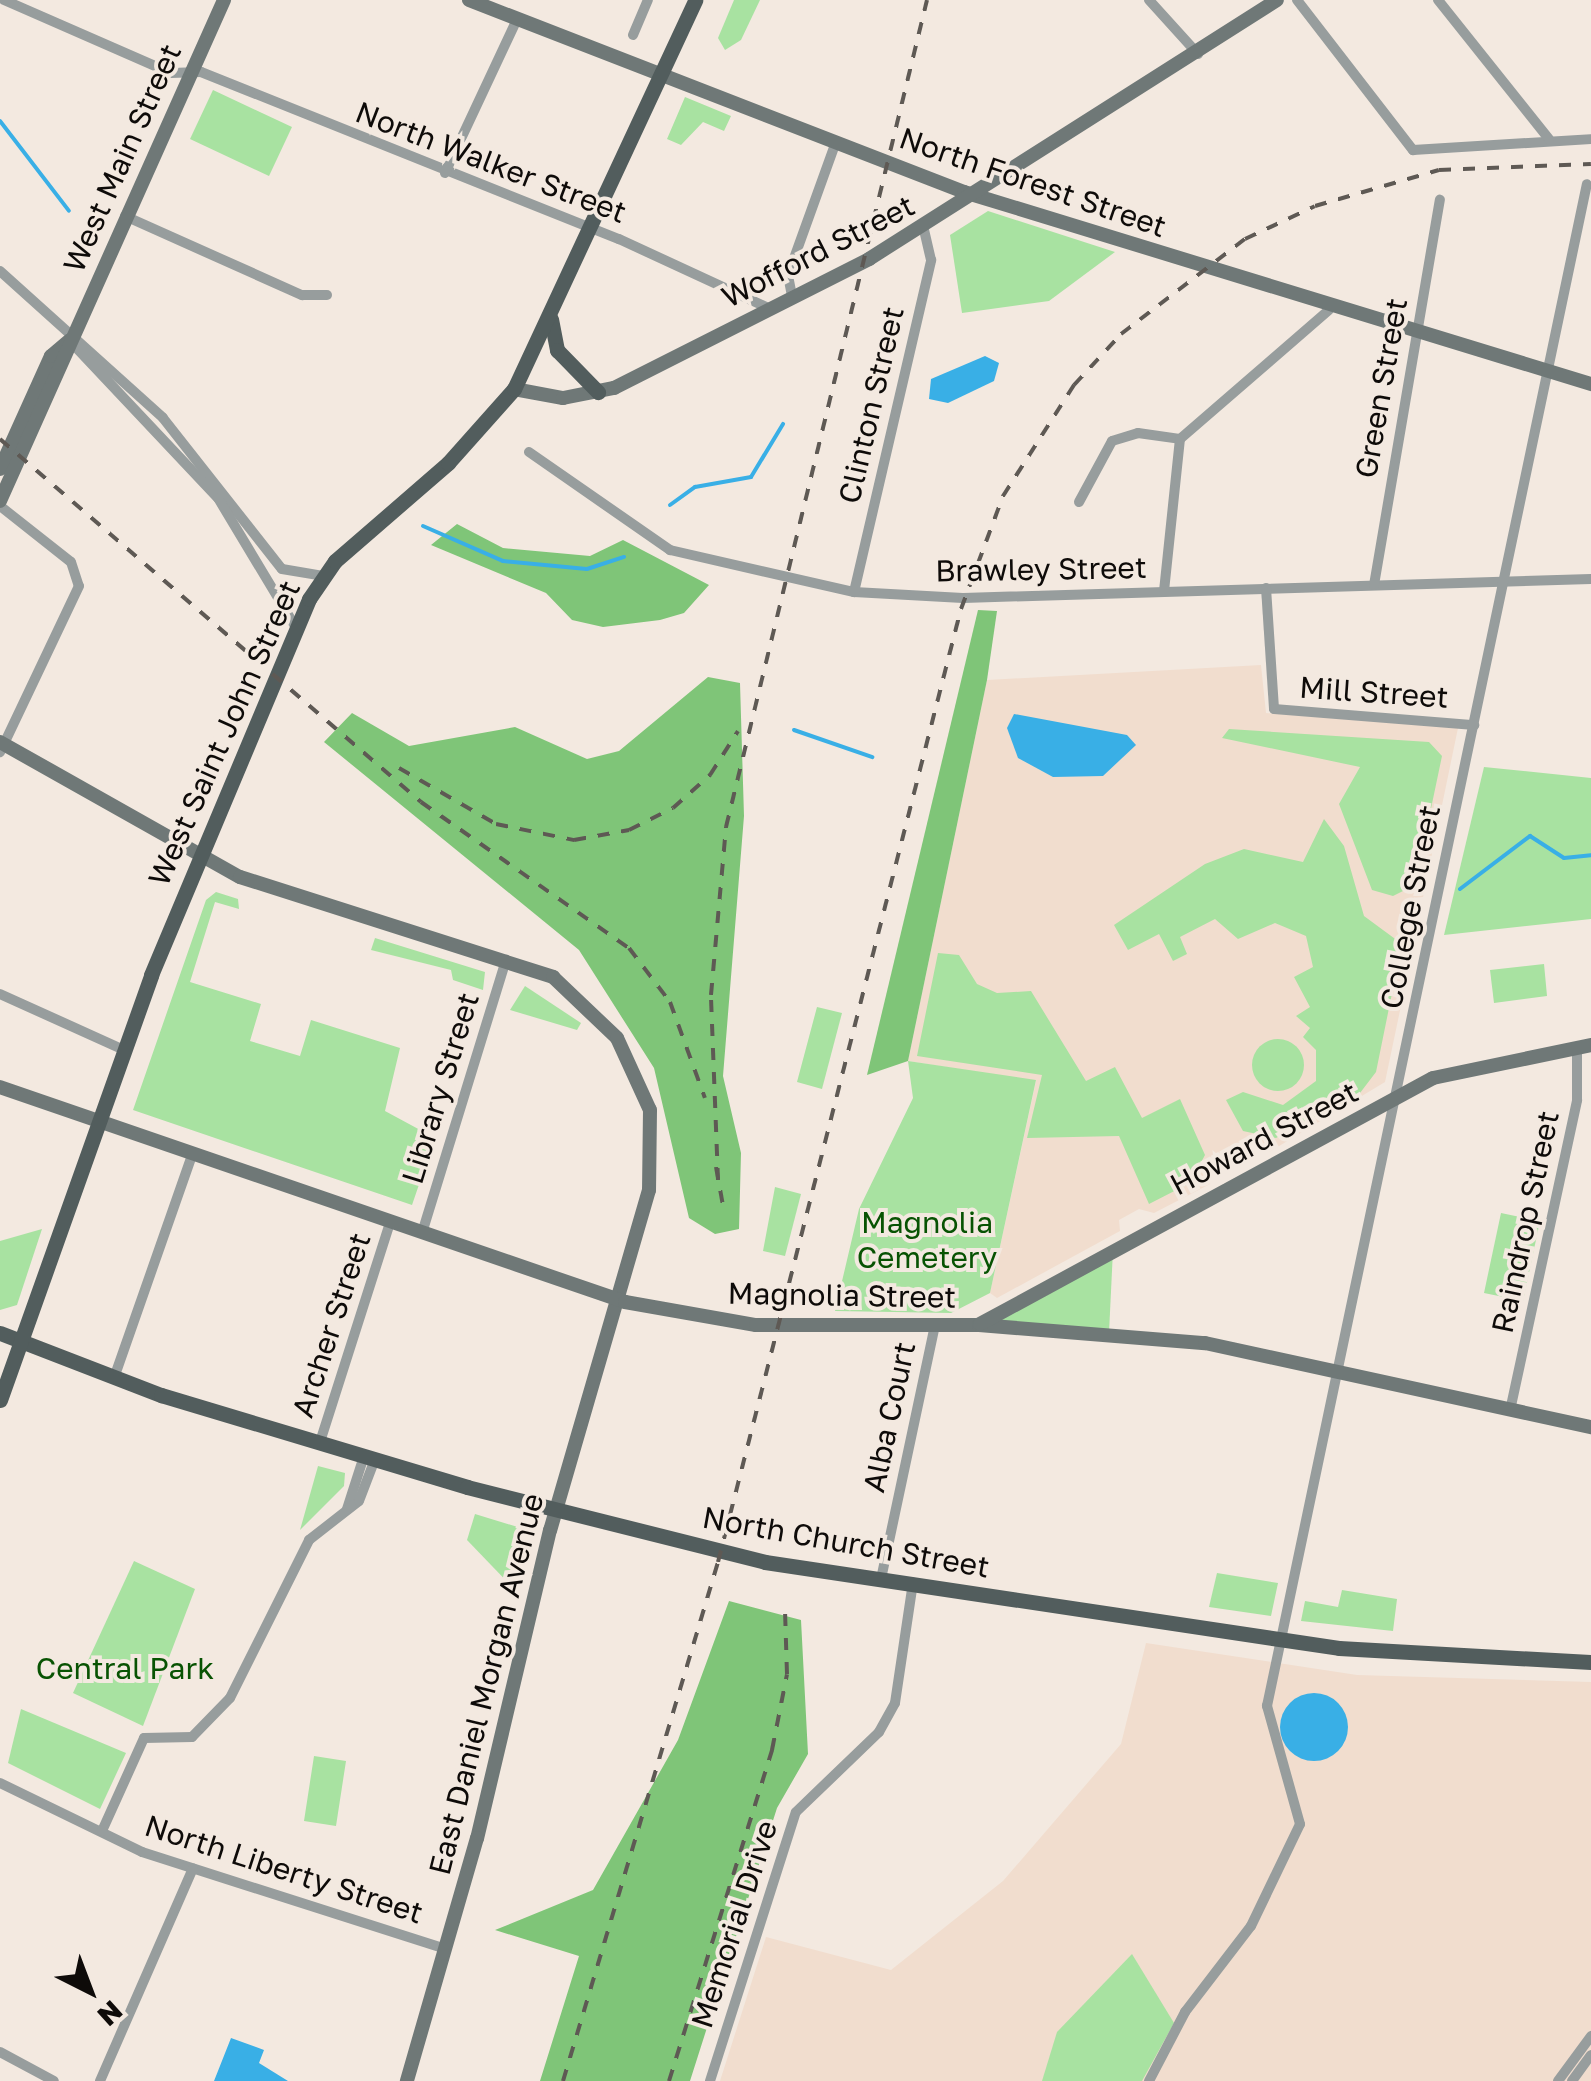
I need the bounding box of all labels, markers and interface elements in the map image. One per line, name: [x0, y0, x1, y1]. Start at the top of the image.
street label: West Main Street: [56, 38, 188, 278]
street label: North Walker Street: [351, 94, 631, 230]
street label: North Forest Street: [895, 119, 1171, 245]
street label: Wofford Street: [716, 187, 920, 315]
street label: Green Street: [1347, 295, 1415, 481]
street label: Clinton Street: [831, 303, 911, 507]
street label: Brawley Street: [935, 549, 1147, 589]
street label: West Saint John Street: [140, 575, 308, 891]
street label: Mill Street: [1298, 669, 1450, 715]
street label: College Street: [1373, 802, 1447, 1012]
street label: Library Street: [394, 988, 486, 1188]
street label: Howard Street: [1164, 1073, 1364, 1203]
street label: Raindrop Street: [1484, 1108, 1566, 1336]
park label: Magnolia Cemetery: [857, 1204, 997, 1274]
street label: Archer Street: [284, 1228, 378, 1422]
street label: Magnolia Street: [727, 1275, 957, 1315]
street label: Alba Court: [856, 1339, 922, 1495]
street label: East Daniel Morgan Avenue: [421, 1490, 551, 1878]
street label: North Church Street: [700, 1499, 992, 1585]
park label: Central Park: [36, 1650, 214, 1686]
street label: North Liberty Street: [141, 1807, 427, 1931]
street label: Memorial Drive: [684, 1816, 784, 2032]
north arrow: [40, 1941, 140, 2041]
text: N: [91, 1994, 129, 2033]

